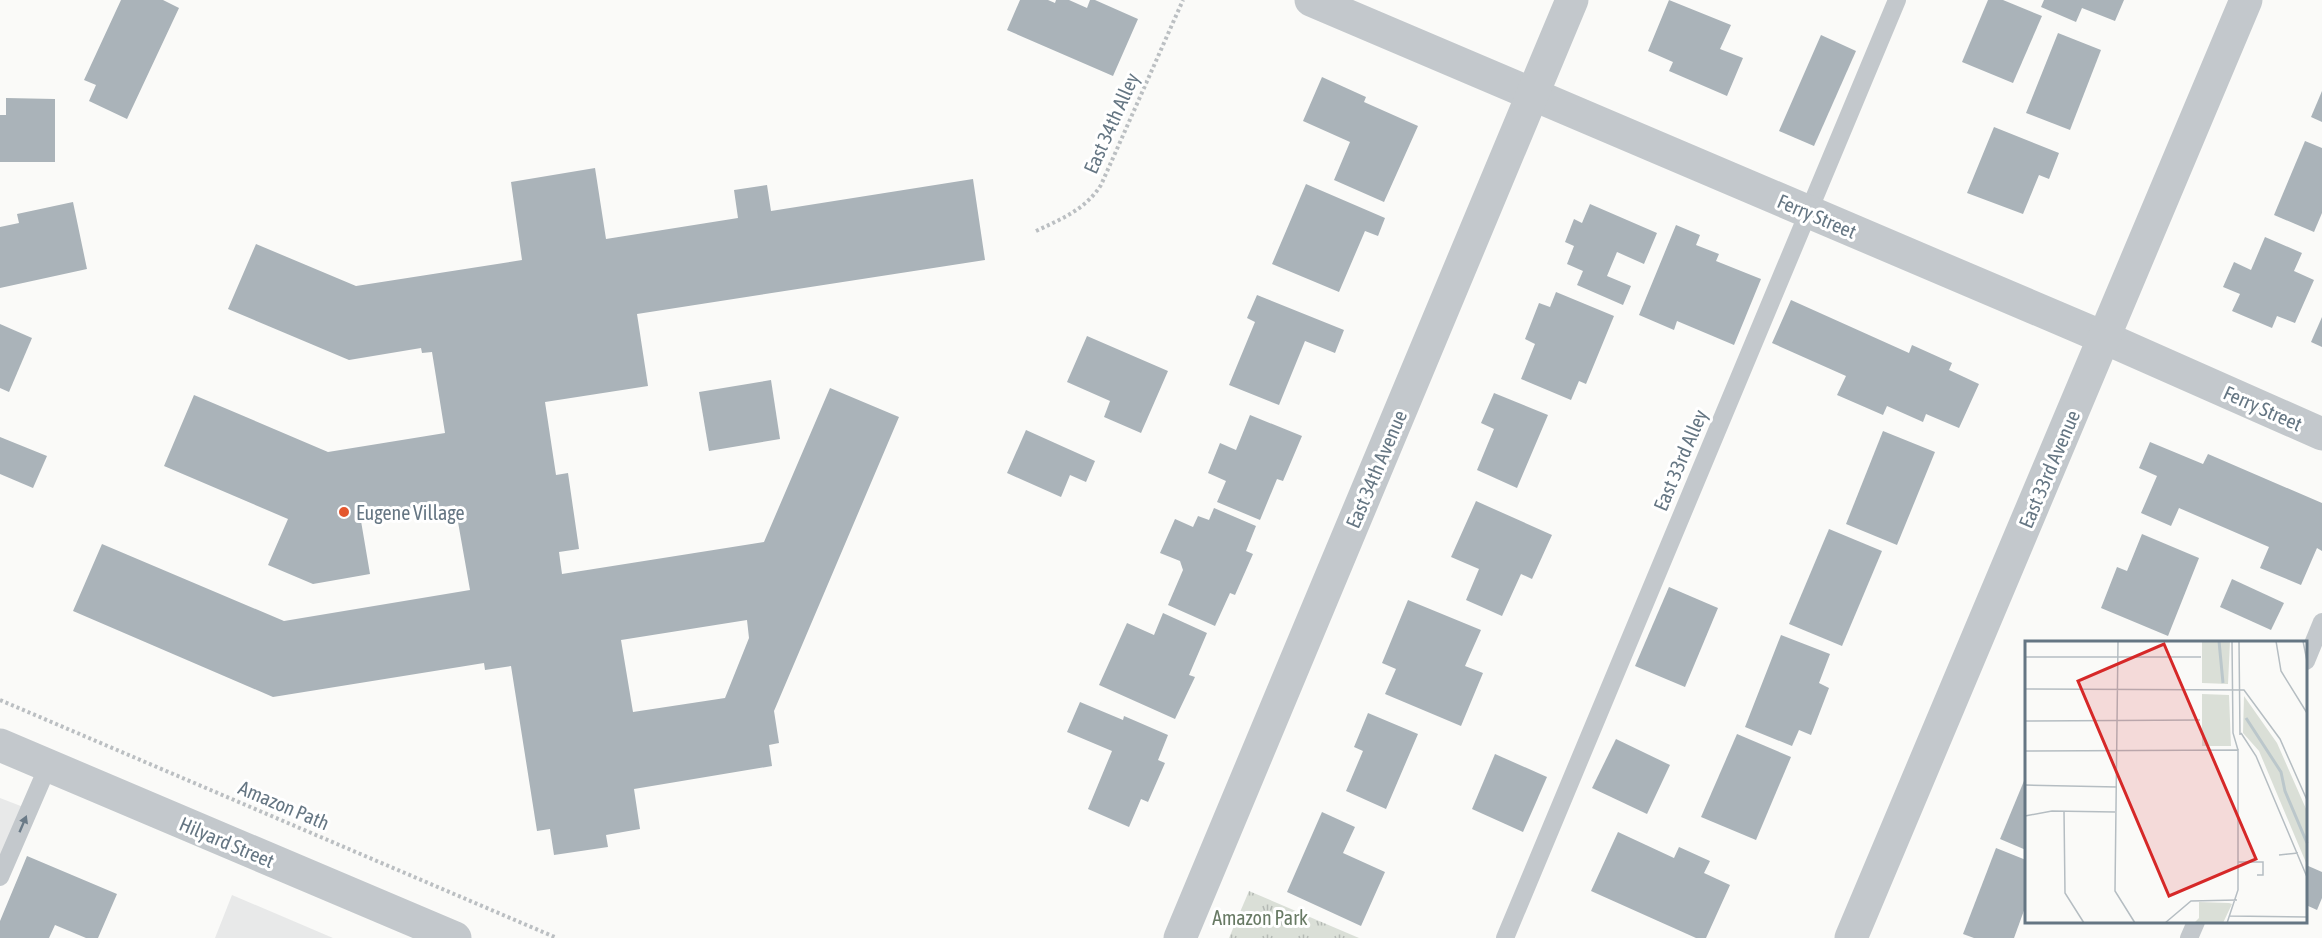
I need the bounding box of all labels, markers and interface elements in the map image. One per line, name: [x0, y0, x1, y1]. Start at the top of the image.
street label: East 34th Alley: [1079, 69, 1143, 177]
street label: Ferry Street: [1774, 189, 1860, 243]
street label: Ferry Street: [2220, 381, 2306, 436]
street label: East 33rd Alley: [1648, 406, 1712, 514]
street label: East 34th Avenue: [1341, 407, 1411, 531]
street label: East 33rd Avenue: [2014, 407, 2084, 531]
place label: Eugene Village: [356, 501, 465, 524]
marker: Eugene Village: [337, 505, 351, 519]
inset map: [2025, 641, 2307, 923]
street label: Amazon Path: [235, 776, 333, 834]
street label: Hilyard Street: [176, 812, 278, 872]
one-way arrow: [18, 814, 28, 832]
park label: Amazon Park: [1212, 906, 1308, 929]

